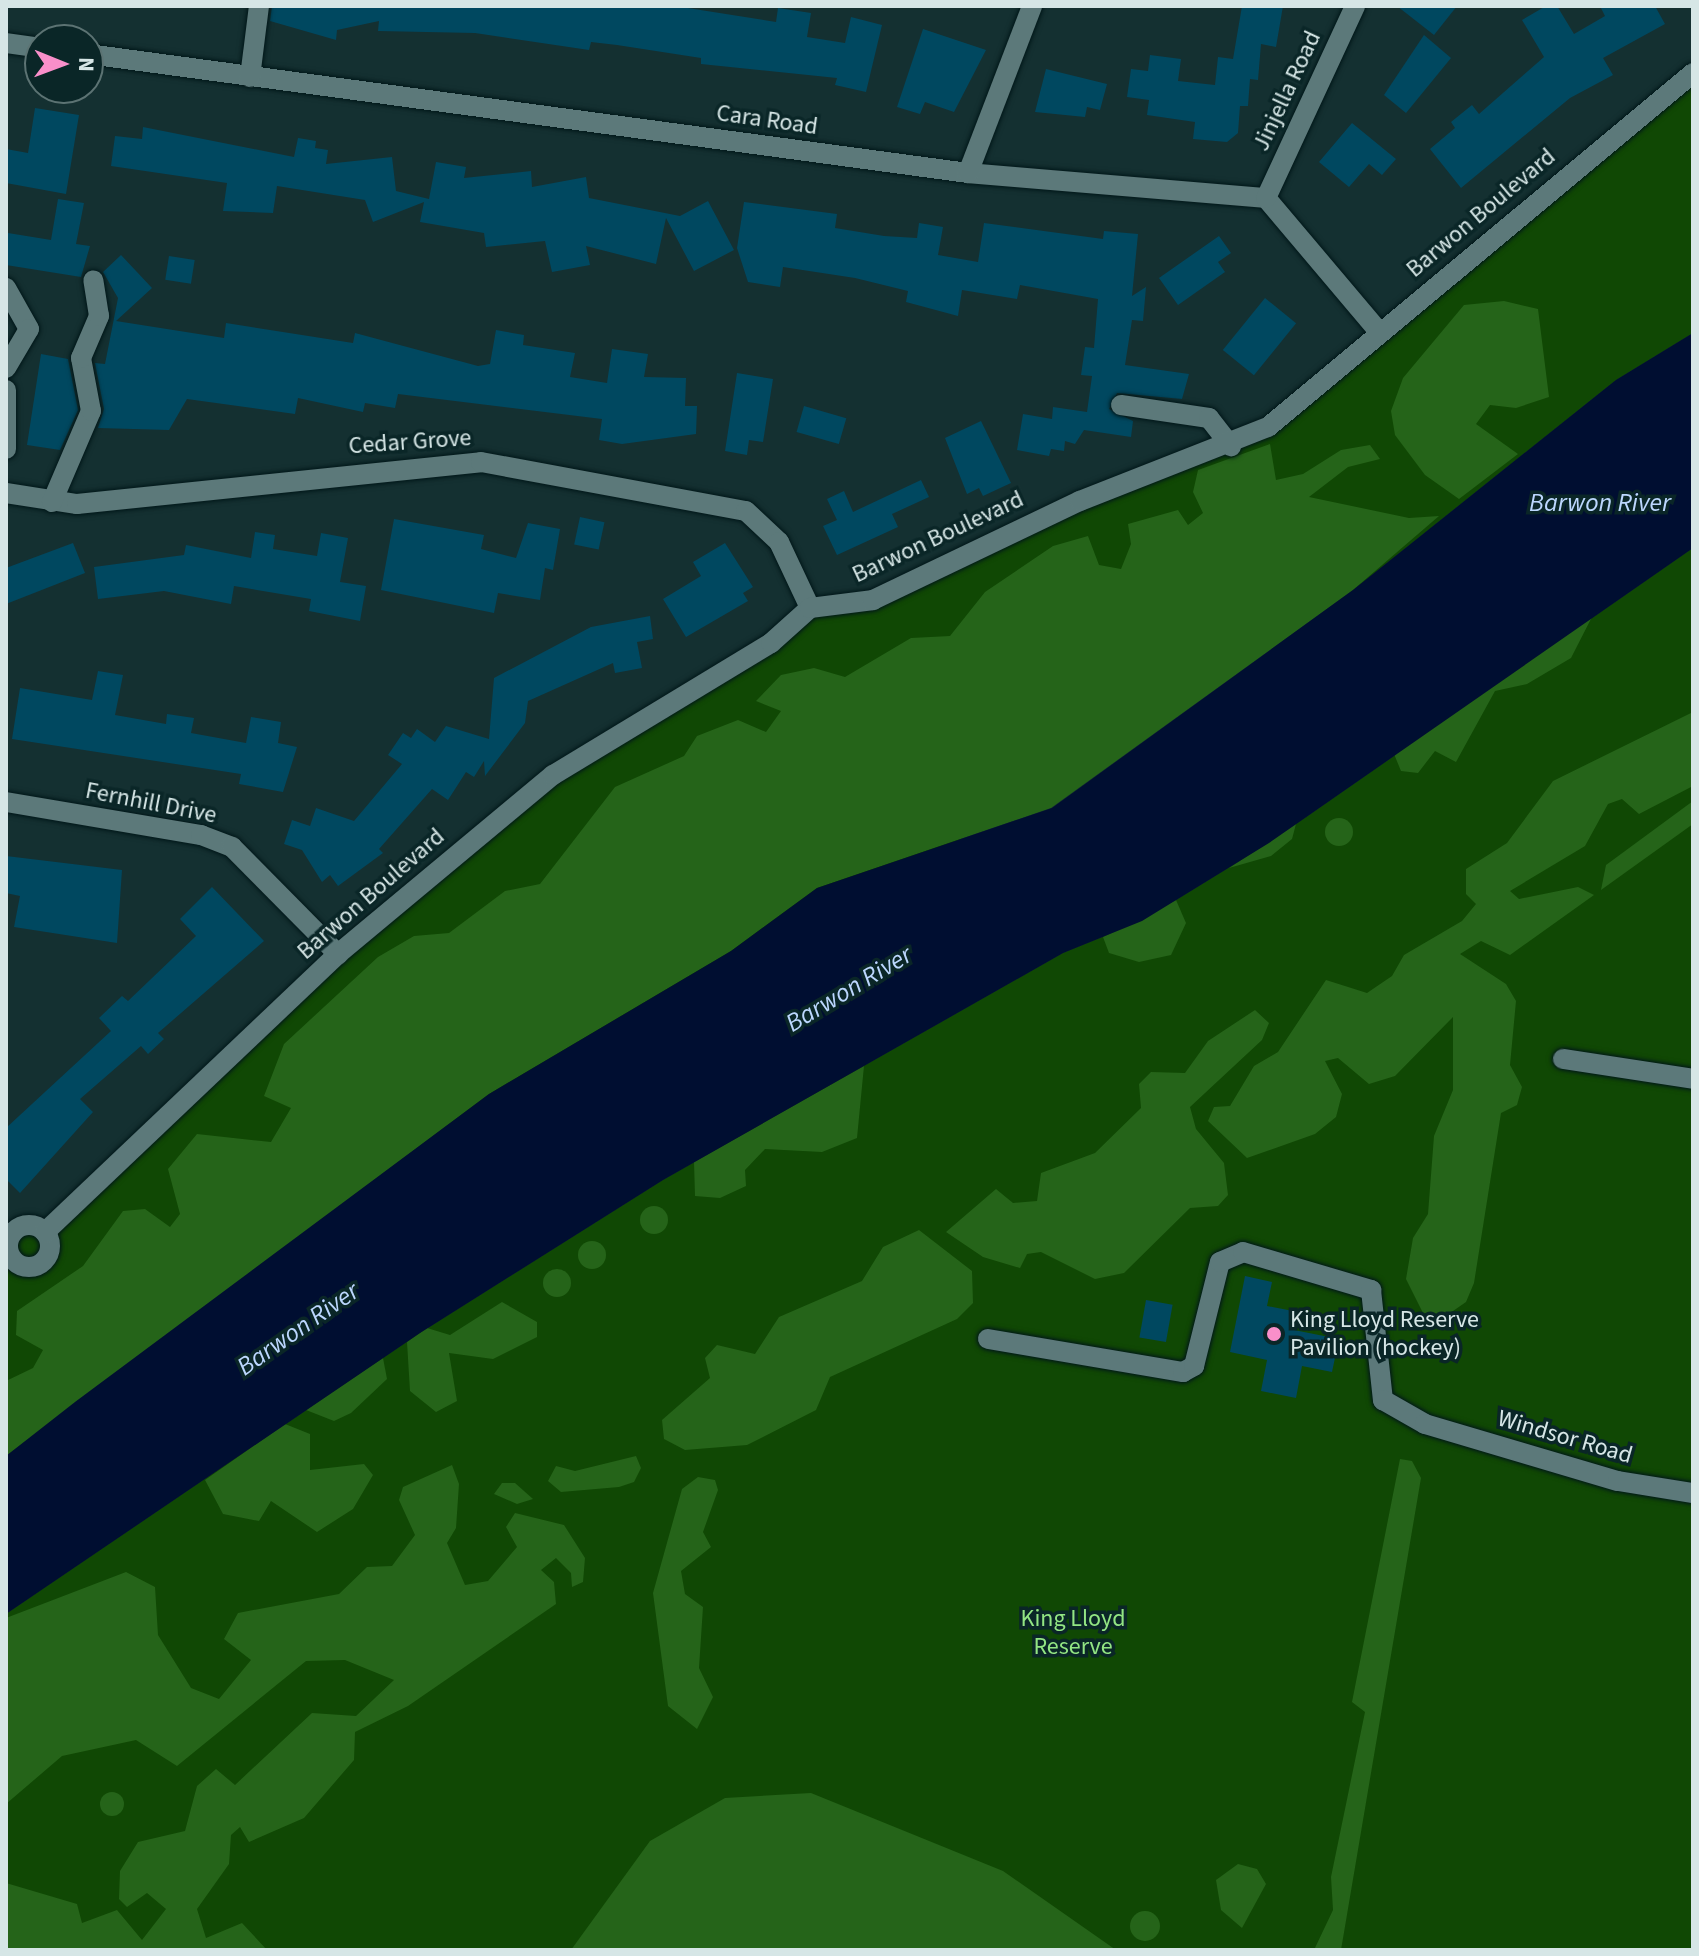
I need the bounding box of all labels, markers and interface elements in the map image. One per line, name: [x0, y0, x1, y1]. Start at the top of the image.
north arrow: [24, 24, 104, 104]
street label: Jinjella Road: [1247, 26, 1327, 156]
text: N: [70, 57, 102, 72]
street label: Cara Road: [715, 99, 819, 141]
street label: Barwon Boulevard: [1401, 142, 1561, 284]
street label: Cedar Grove: [348, 423, 472, 461]
street label: Barwon Boulevard: [848, 485, 1028, 589]
water label: Barwon River: [1529, 487, 1671, 519]
street label: Fernhill Drive: [83, 776, 219, 830]
street label: Barwon Boulevard: [291, 822, 451, 966]
water label: Barwon River: [780, 939, 918, 1039]
water label: Barwon River: [231, 1276, 365, 1382]
place label: King Lloyd Reserve Pavilion (hockey): [1290, 1306, 1479, 1362]
marker: King Lloyd Reserve Pavilion (hockey): [1265, 1325, 1283, 1343]
street label: Windsor Road: [1494, 1404, 1636, 1470]
park label: King Lloyd Reserve: [1021, 1605, 1125, 1661]

